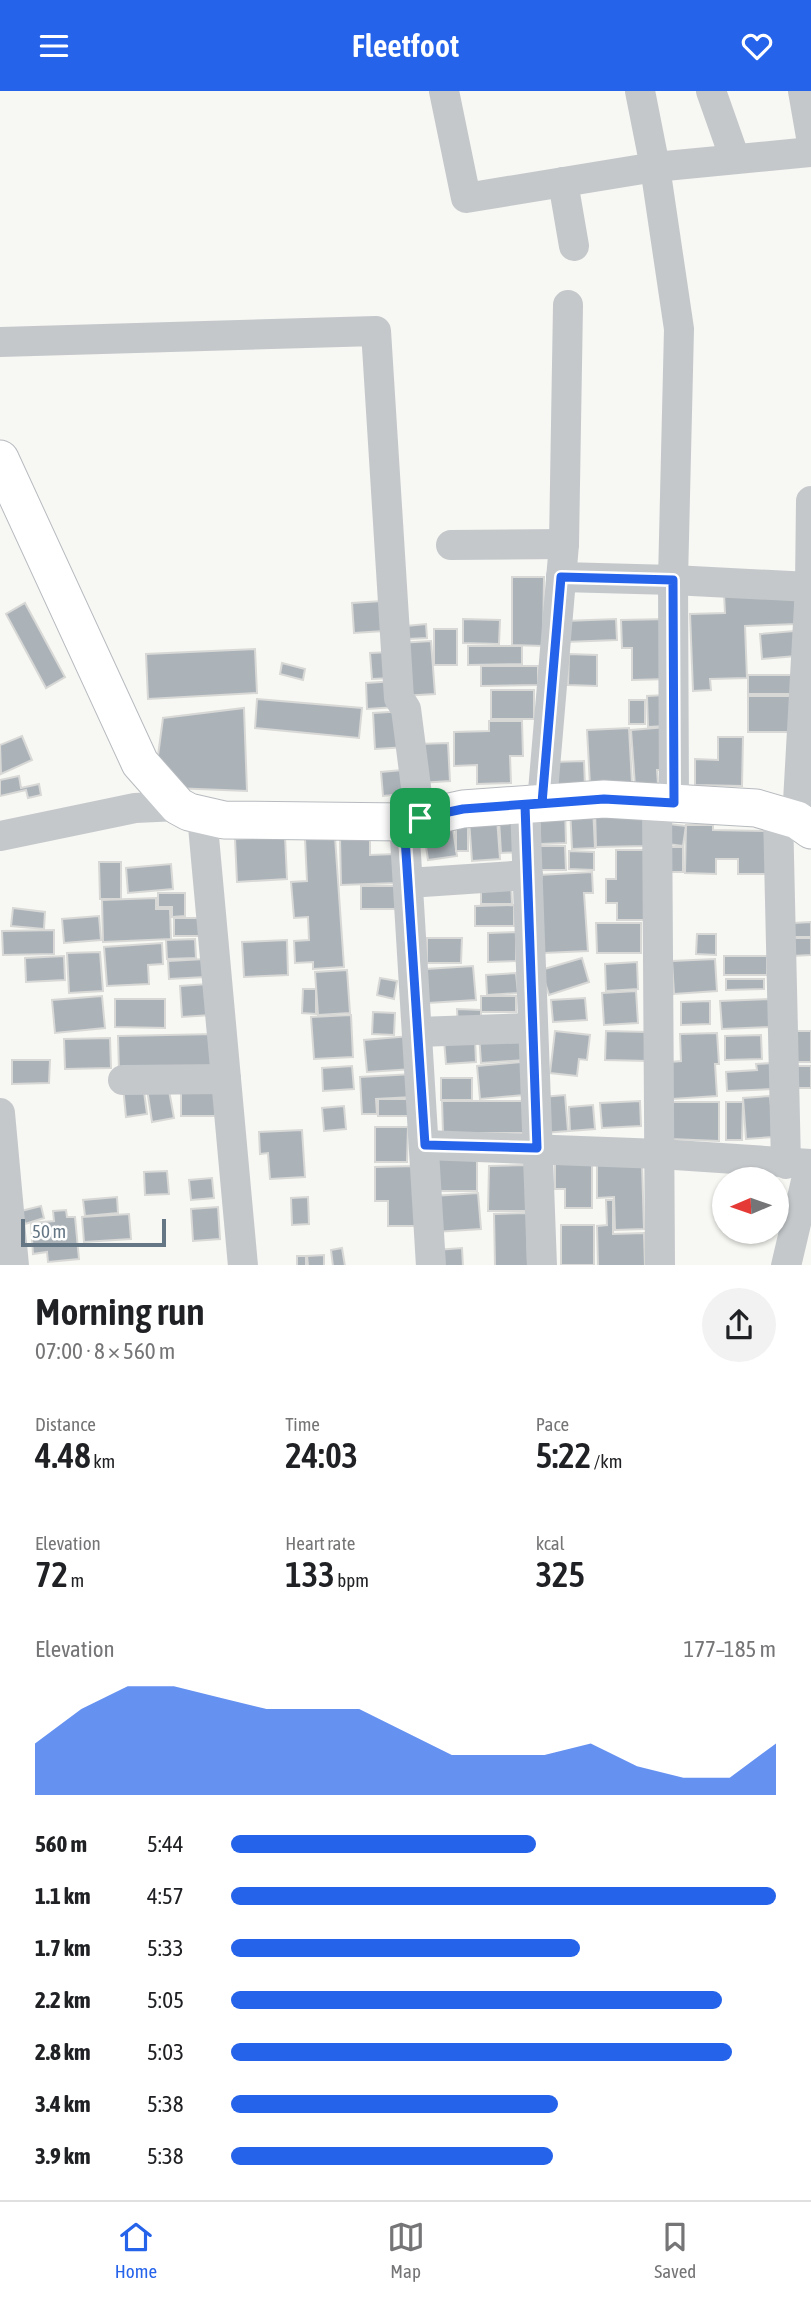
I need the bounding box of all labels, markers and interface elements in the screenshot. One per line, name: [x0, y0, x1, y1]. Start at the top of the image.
icon: menu: [35, 27, 73, 65]
text: Fleetfoot: [352, 27, 459, 64]
icon: heart: [738, 27, 776, 65]
pin: [390, 788, 450, 848]
icon: arrive: [401, 799, 439, 837]
north arrow: [712, 1167, 789, 1244]
map controls: [712, 1167, 789, 1244]
scale bar: [21, 1217, 166, 1248]
text: 50 m: [32, 1220, 66, 1242]
button: share: [702, 1288, 776, 1362]
text: Morning run: [35, 1290, 205, 1333]
text: 07:00 · 8 × 560 m: [35, 1338, 175, 1364]
text: Distance: [35, 1413, 96, 1435]
text: Time: [285, 1413, 320, 1435]
text: Pace: [536, 1413, 569, 1435]
text: 4.48: [35, 1435, 91, 1475]
text: 24:03: [285, 1435, 358, 1475]
text: 5:22: [536, 1435, 591, 1475]
text: km: [91, 1450, 115, 1472]
text: /km: [591, 1450, 622, 1472]
text: Elevation: [35, 1532, 101, 1554]
text: Heart rate: [285, 1532, 355, 1554]
text: kcal: [536, 1532, 565, 1554]
text: 72: [35, 1554, 68, 1594]
text: 133: [285, 1554, 335, 1594]
text: 325: [536, 1554, 585, 1594]
text: m: [68, 1569, 84, 1591]
text: bpm: [335, 1569, 369, 1591]
text: Elevation: [35, 1636, 115, 1662]
text: 177–185 m: [683, 1636, 776, 1662]
text: 560 m: [35, 1831, 87, 1857]
text: 5:44: [147, 1831, 184, 1857]
text: 1.1 km: [35, 1883, 91, 1909]
text: 4:57: [147, 1883, 184, 1909]
text: 1.7 km: [35, 1935, 91, 1961]
text: 5:33: [147, 1935, 184, 1961]
text: 2.2 km: [35, 1987, 91, 2013]
text: 5:05: [147, 1987, 184, 2013]
text: 2.8 km: [35, 2039, 91, 2065]
text: 5:03: [147, 2039, 184, 2065]
text: 3.4 km: [35, 2091, 91, 2117]
text: 5:38: [147, 2091, 184, 2117]
text: 3.9 km: [35, 2143, 91, 2169]
text: 5:38: [147, 2143, 184, 2169]
tab: Home: [115, 2218, 157, 2282]
tab: Map: [387, 2218, 425, 2282]
tab: Saved: [654, 2218, 696, 2282]

